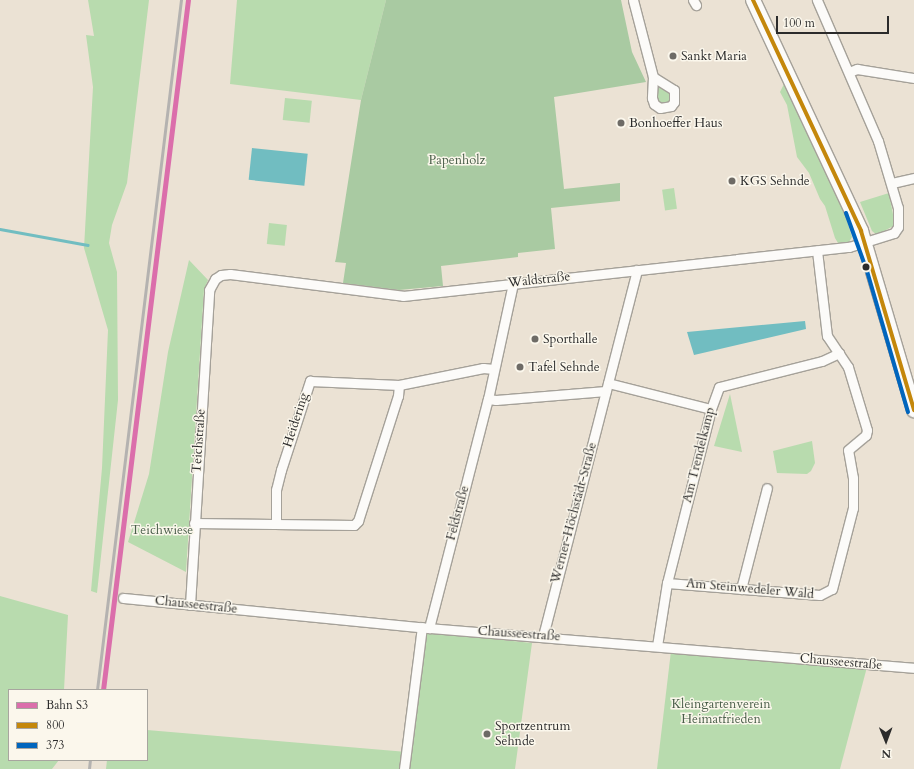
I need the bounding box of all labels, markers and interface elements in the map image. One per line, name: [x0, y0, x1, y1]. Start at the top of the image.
scale bar: [778, 8, 891, 34]
text: 100 m: [783, 15, 815, 31]
place label: Sankt Maria: [681, 48, 747, 64]
marker: Sankt Maria: [668, 51, 678, 61]
place label: Bonhoeffer Haus: [629, 115, 722, 131]
marker: Bonhoeffer Haus: [616, 118, 626, 128]
park label: Papenholz: [429, 152, 485, 168]
place label: KGS Sehnde: [740, 173, 810, 189]
marker: KGS Sehnde: [727, 176, 737, 186]
unlabelled marker: [861, 262, 871, 272]
street label: Waldstraße: [507, 269, 571, 291]
place label: Sporthalle: [543, 331, 598, 347]
marker: Sporthalle: [530, 334, 540, 344]
place label: Tafel Sehnde: [528, 359, 600, 375]
marker: Tafel Sehnde: [515, 362, 525, 372]
street label: Heidering: [280, 391, 312, 449]
street label: Am Trendelkamp: [680, 406, 718, 504]
street label: Teichstraße: [189, 408, 209, 474]
street label: Werner-Höchstädt-Straße: [548, 441, 600, 585]
street label: Feldstraße: [443, 484, 473, 542]
park label: Teichwiese: [131, 522, 193, 538]
street label: Am Steinwedeler Wald: [686, 576, 814, 602]
street label: Chausseestraße: [154, 593, 238, 617]
street label: Chausseestraße: [477, 623, 561, 645]
street label: Chausseestraße: [799, 651, 883, 673]
legend: [8, 689, 148, 761]
text: Bahn S3: [46, 697, 88, 713]
park label: Kleingartenverein Heimatfrieden: [671, 697, 771, 728]
text: 800: [46, 717, 64, 733]
place label: Sportzentrum Sehnde: [495, 719, 570, 750]
north arrow: [866, 721, 906, 761]
marker: Sportzentrum Sehnde: [482, 729, 492, 739]
text: 373: [46, 737, 64, 753]
text: N: [881, 746, 891, 761]

